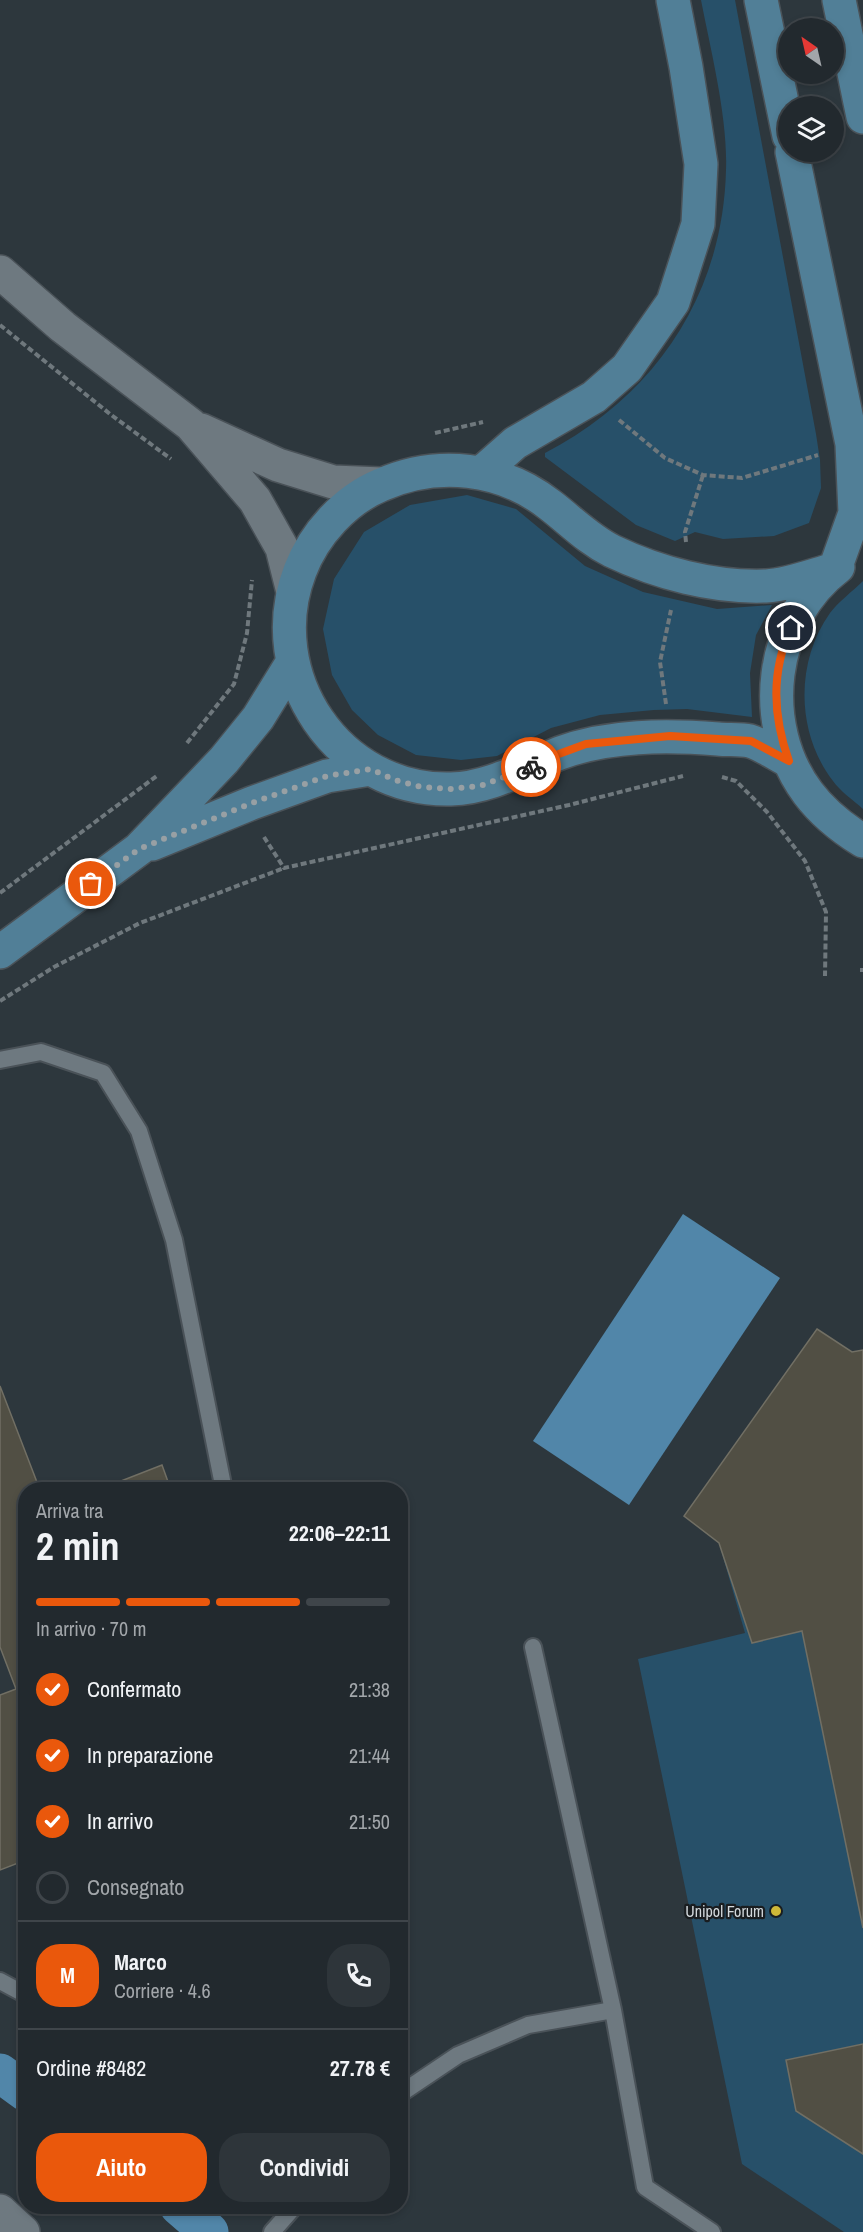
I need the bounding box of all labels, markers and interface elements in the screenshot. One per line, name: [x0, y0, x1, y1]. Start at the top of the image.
north arrow: [778, 18, 844, 84]
map controls: [778, 18, 844, 162]
button: layers: [778, 96, 844, 162]
pin: [765, 602, 816, 653]
icon: home: [774, 611, 807, 644]
courier: [501, 737, 561, 797]
icon: bike: [515, 751, 548, 784]
pin: [65, 858, 116, 909]
icon: bag: [74, 867, 107, 900]
text: Arriva tra: [36, 1497, 103, 1524]
text: 22:06–22:11: [289, 1518, 390, 1548]
text: 2 min: [36, 1520, 120, 1572]
text: In arrivo · 70 m: [36, 1615, 146, 1642]
icon: check: [36, 1673, 69, 1706]
text: Confermato: [87, 1674, 181, 1704]
text: 21:38: [349, 1676, 390, 1703]
icon: check: [36, 1739, 69, 1772]
text: In preparazione: [87, 1740, 213, 1770]
text: 21:44: [349, 1742, 390, 1769]
icon: check: [36, 1805, 69, 1838]
text: In arrivo: [87, 1806, 153, 1836]
text: 21:50: [349, 1808, 390, 1835]
text: Consegnato: [87, 1872, 184, 1902]
place label: Unipol Forum: [685, 1900, 764, 1922]
marker: Unipol Forum: [769, 1904, 783, 1918]
button: phone: [327, 1944, 390, 2007]
text: Marco: [114, 1947, 167, 1977]
text: M: [60, 1960, 75, 1990]
text: Corriere · 4.6: [114, 1977, 211, 2004]
text: Ordine #8482: [36, 2053, 146, 2083]
text: 27.78 €: [330, 2053, 390, 2083]
button: Aiuto: [36, 2133, 207, 2202]
button: Condividi: [219, 2133, 390, 2202]

